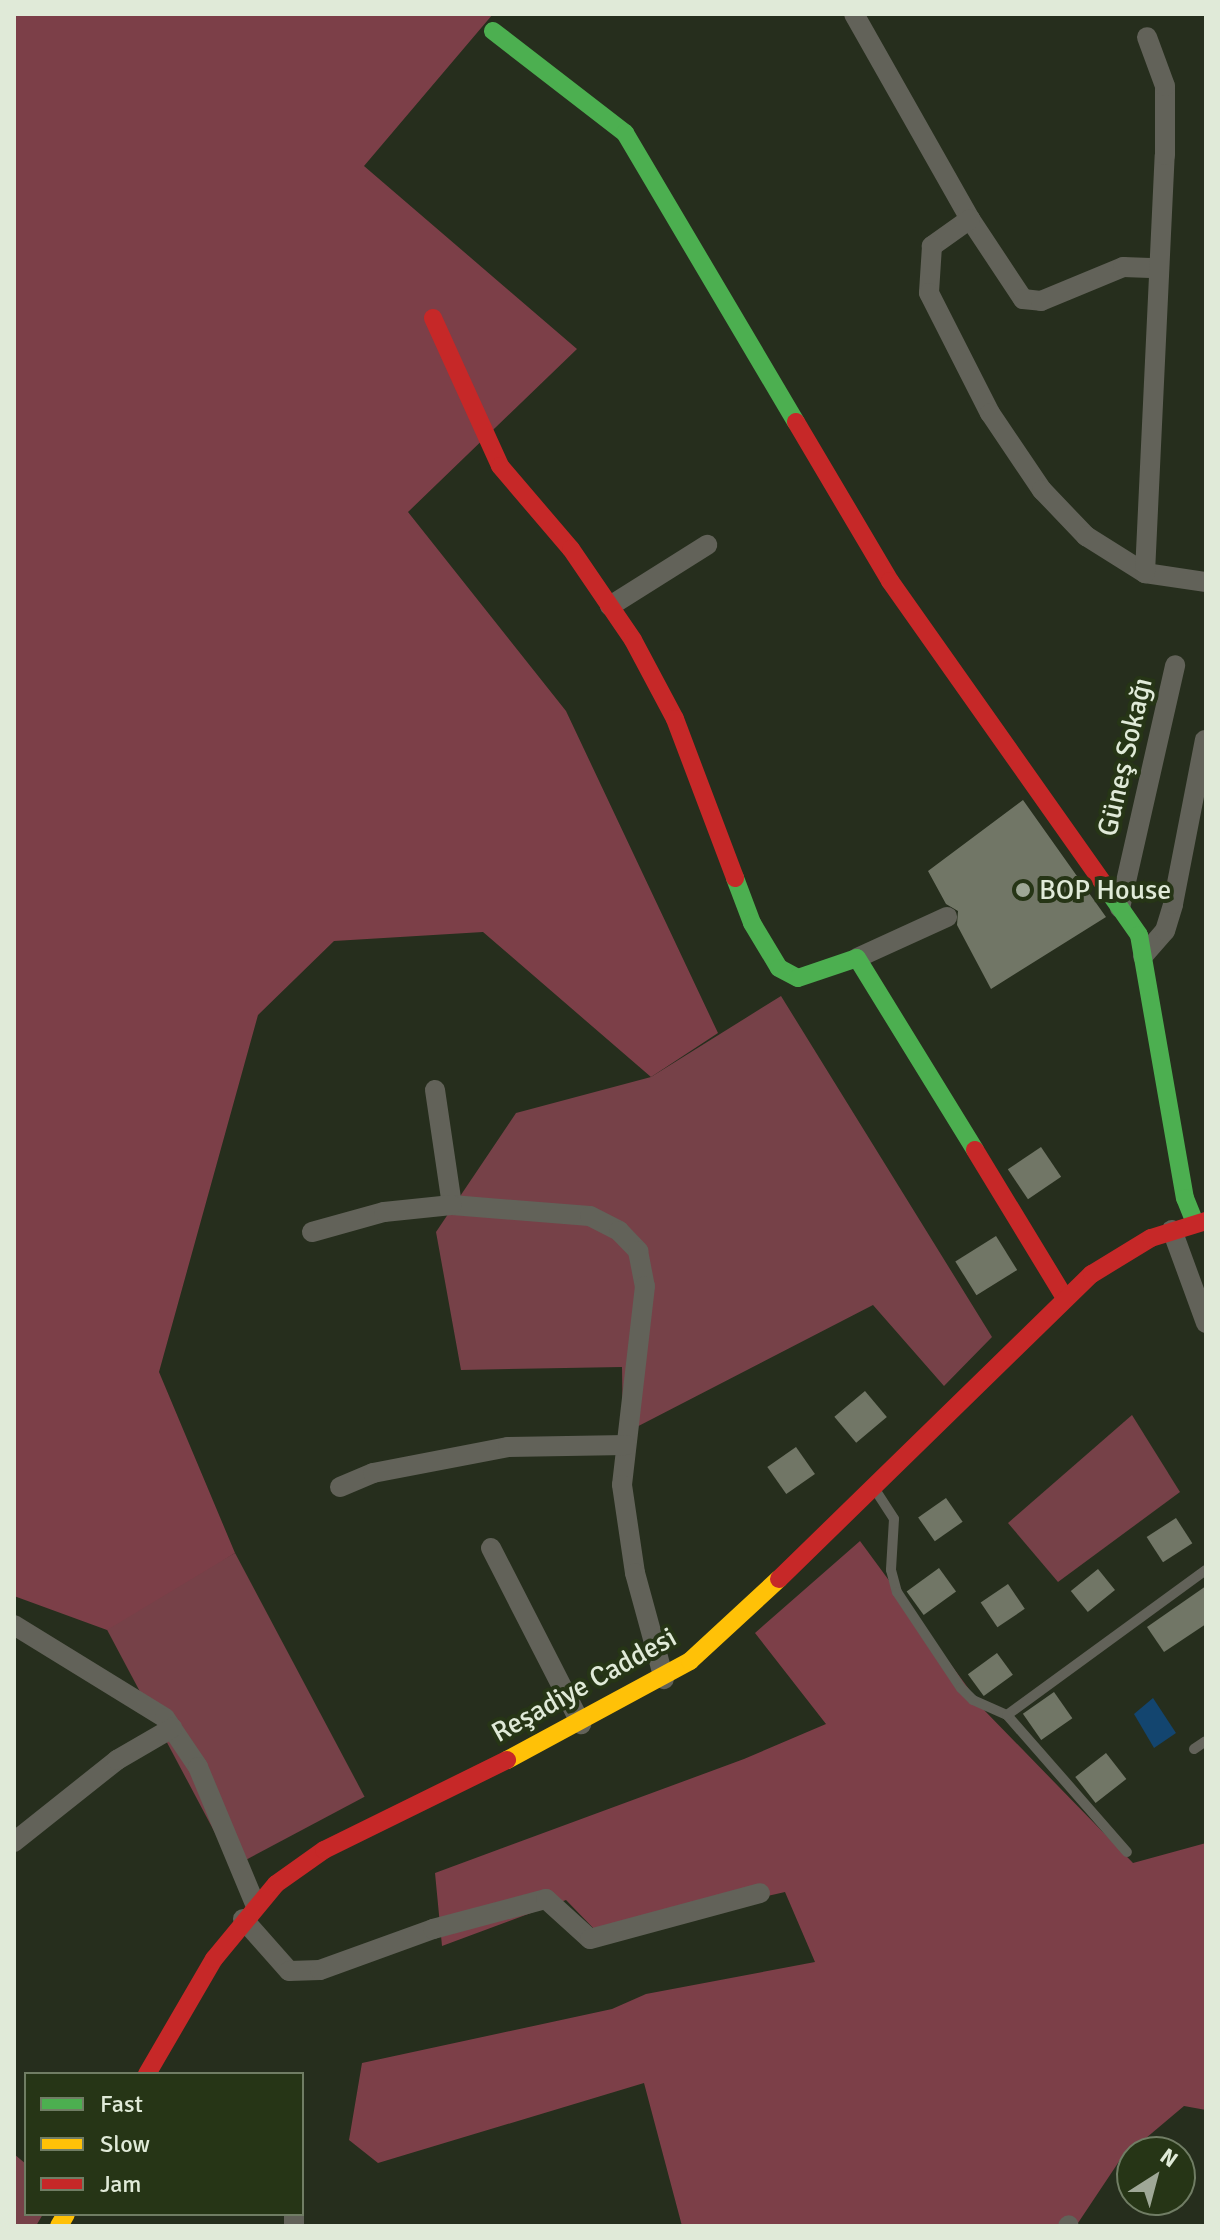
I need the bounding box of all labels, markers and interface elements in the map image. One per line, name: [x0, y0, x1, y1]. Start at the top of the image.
street label: Güneş Sokağı: [1090, 674, 1160, 840]
place label: BOP House: [1039, 873, 1171, 907]
marker: BOP House: [1014, 881, 1032, 899]
street label: Reşadiye Caddesi: [486, 1620, 682, 1750]
legend: [24, 2072, 304, 2216]
text: Fast: [100, 2089, 143, 2119]
text: Slow: [100, 2129, 150, 2159]
north arrow: [1116, 2136, 1196, 2216]
text: N: [1155, 2142, 1183, 2173]
text: Jam: [100, 2169, 141, 2199]

